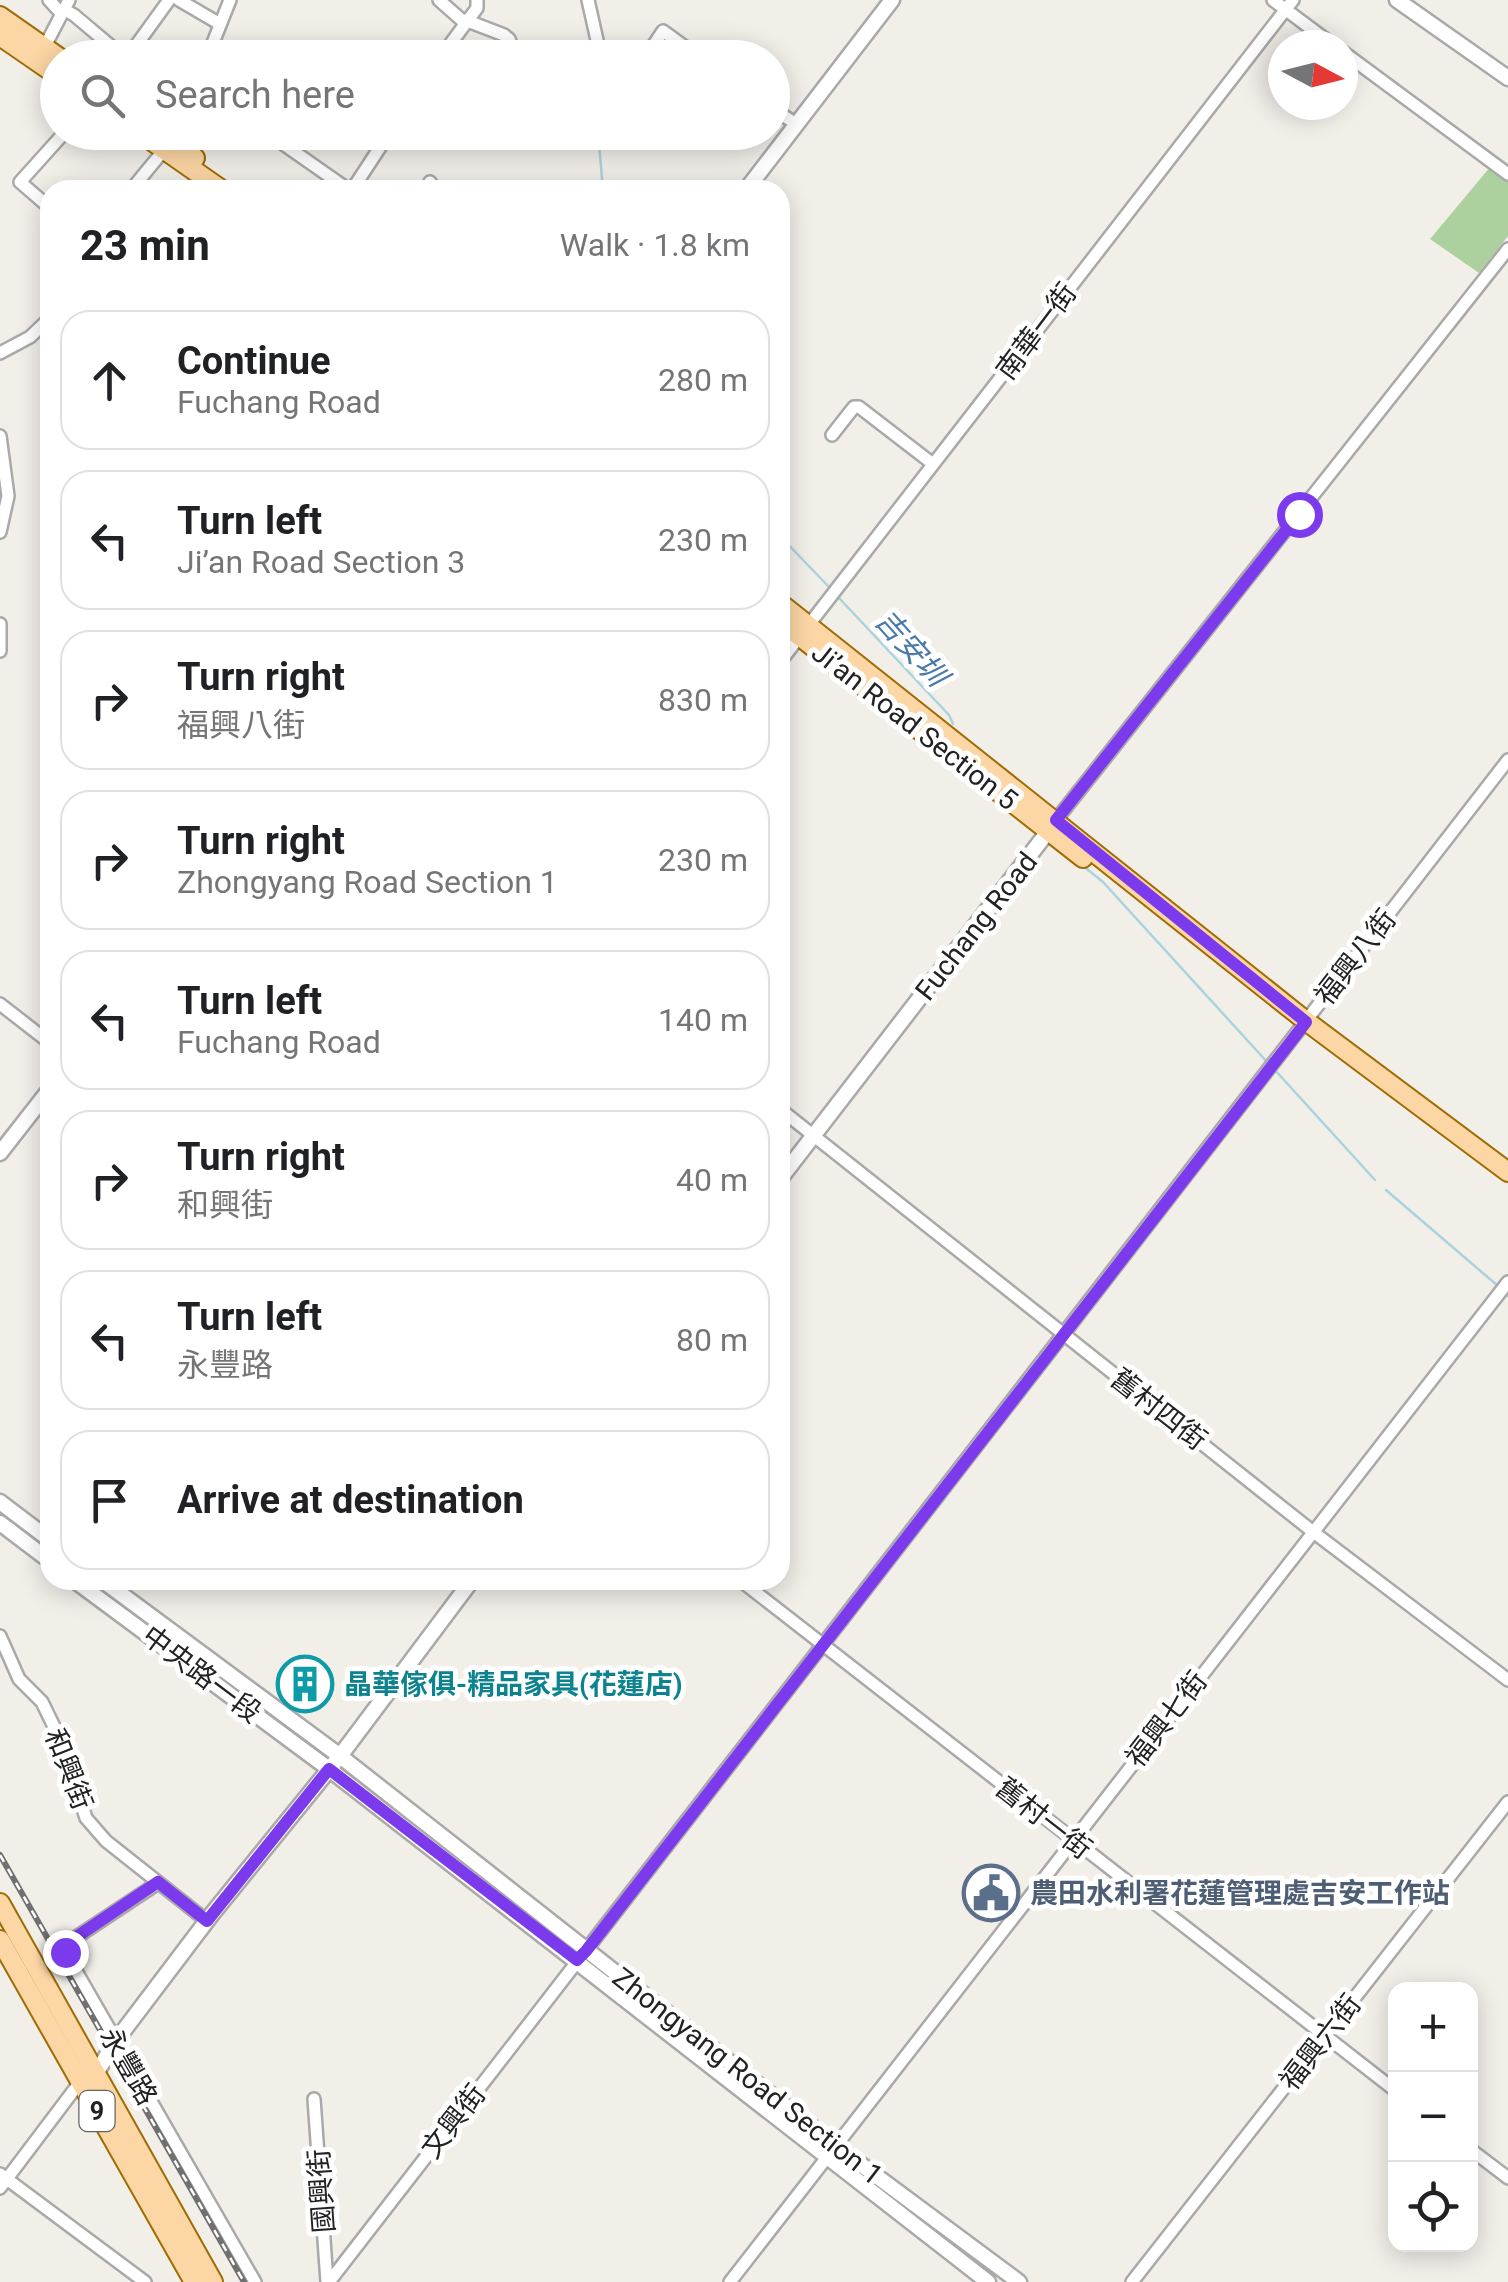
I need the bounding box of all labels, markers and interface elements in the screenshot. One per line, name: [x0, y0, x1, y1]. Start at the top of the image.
north arrow: [1268, 30, 1358, 120]
search box: [40, 40, 790, 150]
icon: search: [75, 68, 130, 123]
text: Search here: [155, 73, 355, 117]
text: 23 min: [80, 221, 210, 270]
text: Walk · 1.8 km: [560, 226, 750, 264]
street label: 南華一街: [990, 277, 1083, 386]
text: Continue: [177, 339, 331, 383]
icon: ahead: [82, 353, 137, 408]
text: 280 m: [658, 361, 748, 399]
text: Fuchang Road: [177, 383, 381, 421]
route start: [1277, 492, 1323, 538]
text: Turn left: [177, 499, 322, 543]
icon: left: [82, 513, 137, 568]
text: 230 m: [658, 521, 748, 559]
text: Ji’an Road Section 3: [177, 543, 465, 581]
water label: 吉安圳: [868, 603, 957, 696]
street label: Ji’an Road Section 5: [805, 636, 1024, 817]
text: Turn right: [177, 655, 345, 699]
icon: right: [82, 673, 137, 728]
text: 830 m: [658, 681, 748, 719]
text: 福興八街: [177, 706, 305, 744]
text: Turn right: [177, 819, 345, 863]
icon: right: [82, 833, 137, 888]
text: 230 m: [658, 841, 748, 879]
street label: Fuchang Road: [909, 846, 1044, 1007]
text: Zhongyang Road Section 1: [177, 863, 558, 901]
street label: 福興八街: [1308, 903, 1403, 1012]
text: Turn left: [177, 979, 322, 1023]
icon: left: [82, 993, 137, 1048]
text: 140 m: [658, 1001, 748, 1039]
text: Fuchang Road: [177, 1023, 381, 1061]
text: Turn right: [177, 1135, 345, 1179]
icon: right: [82, 1153, 137, 1208]
text: 40 m: [676, 1161, 748, 1199]
text: 和興街: [177, 1186, 273, 1224]
text: Turn left: [177, 1295, 322, 1339]
icon: left: [82, 1313, 137, 1368]
text: 80 m: [676, 1321, 748, 1359]
text: 永豐路: [177, 1346, 273, 1384]
street label: 舊村四街: [1104, 1362, 1213, 1457]
icon: arrive: [82, 1473, 137, 1528]
text: Arrive at destination: [177, 1478, 524, 1522]
street label: 中央路一段: [136, 1619, 268, 1730]
building icon: 晶華傢俱-精品家具(花蓮店): [275, 1654, 335, 1714]
street label: 福興七街: [1119, 1665, 1214, 1774]
place label: 晶華傢俱-精品家具(花蓮店): [344, 1668, 683, 1701]
street label: 和興街: [38, 1724, 99, 1814]
street label: 舊村一街: [989, 1771, 1098, 1866]
public building icon: 農田水利署花蓮管理處吉安工作站: [961, 1863, 1021, 1923]
place label: 農田水利署花蓮管理處吉安工作站: [1030, 1877, 1450, 1910]
route end: [43, 1930, 89, 1976]
street label: Zhongyang Road Section 1: [606, 1961, 889, 2192]
map controls: [1388, 1982, 1478, 2252]
button: +: [1388, 1982, 1478, 2072]
street label: 福興六街: [1273, 1988, 1368, 2097]
street label: 永豐路: [93, 2022, 164, 2111]
button: −: [1388, 2072, 1478, 2162]
street label: 文興街: [415, 2078, 492, 2165]
road number: 9: [80, 2091, 114, 2131]
street label: 國興街: [302, 2148, 341, 2234]
button: locate: [1388, 2162, 1478, 2252]

